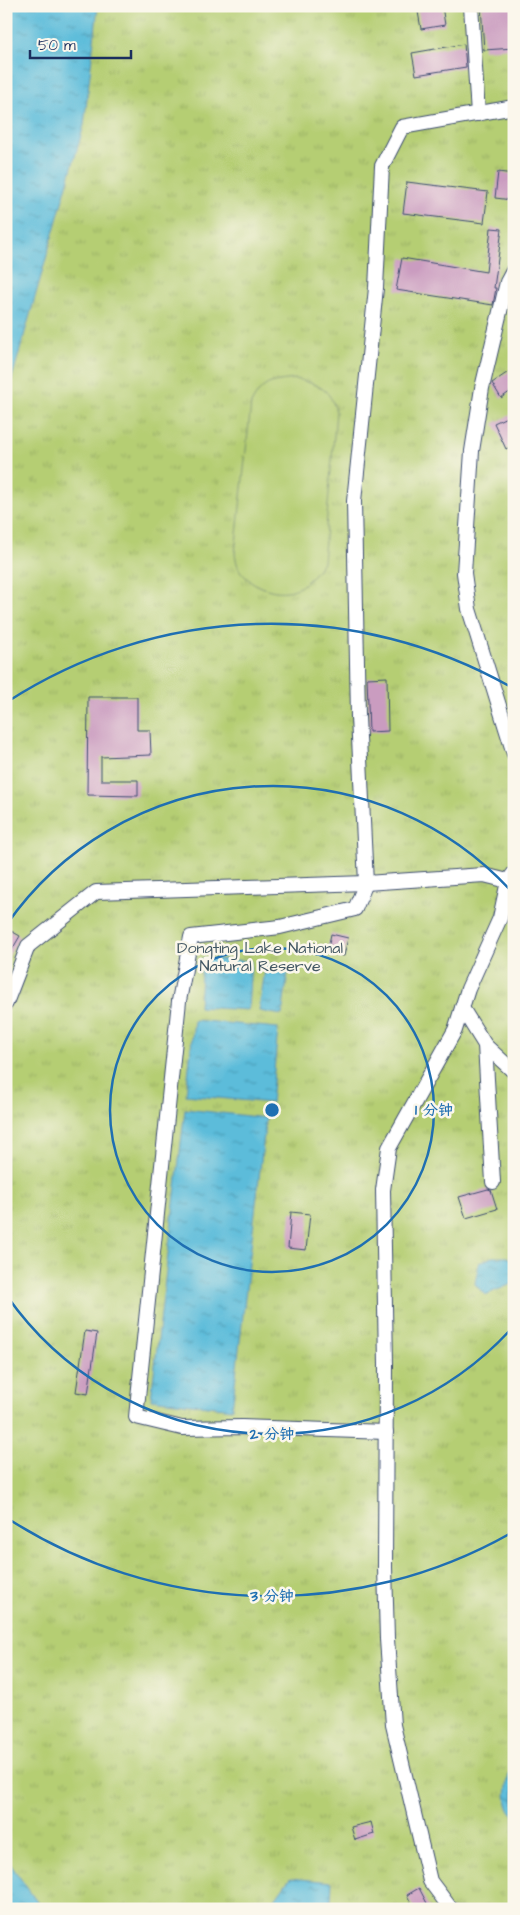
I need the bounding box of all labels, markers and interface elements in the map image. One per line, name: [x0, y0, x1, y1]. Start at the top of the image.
scale bar: [30, 28, 131, 60]
text: 50 m: [38, 35, 76, 56]
park label: Dongting Lake National Natural Reserve: [177, 937, 343, 977]
text: 1 分钟: [415, 1100, 453, 1121]
centre of rings: [263, 1101, 281, 1119]
text: 2 分钟: [249, 1424, 294, 1445]
text: 3 分钟: [249, 1586, 294, 1607]

